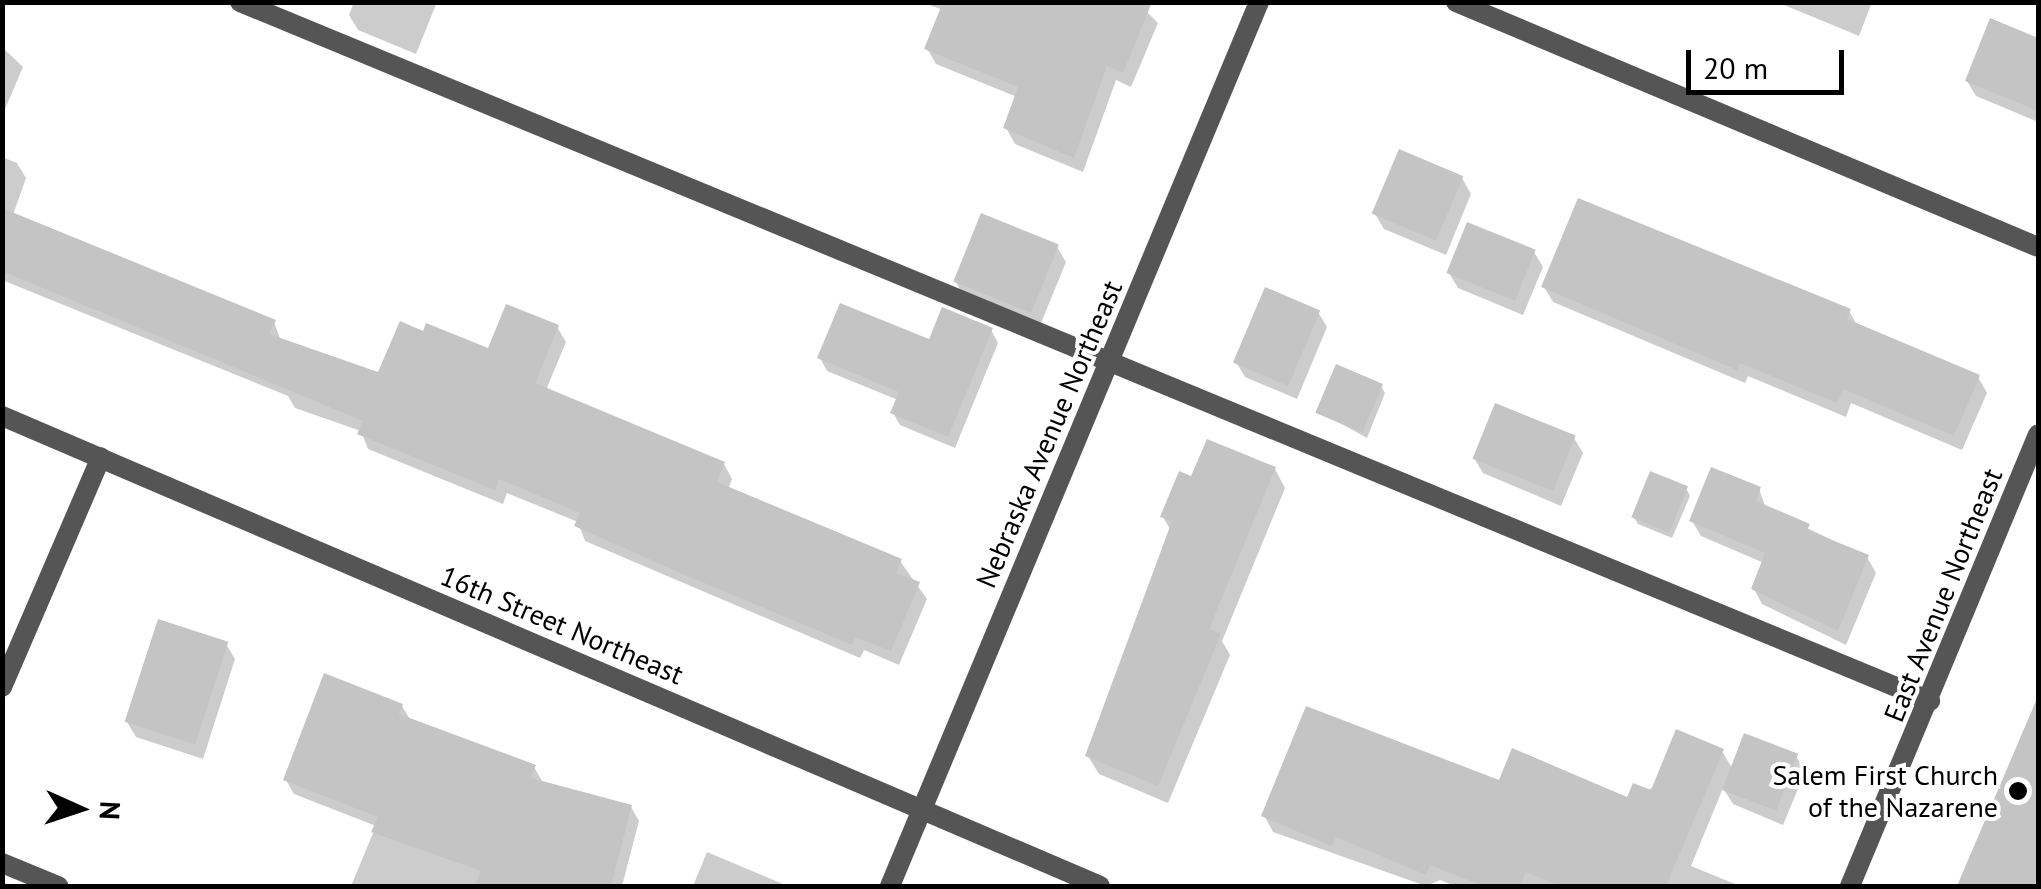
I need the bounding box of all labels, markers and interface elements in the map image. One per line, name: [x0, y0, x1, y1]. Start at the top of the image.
scale bar: [1691, 30, 1848, 92]
text: 20 m: [1703, 48, 1768, 87]
street label: Nebraska Avenue Northeast: [969, 275, 1129, 593]
street label: East Avenue Northeast: [1877, 463, 2009, 727]
street label: 16th Street Northeast: [436, 559, 688, 691]
place label: Salem First Church of the Nazarene: [1773, 758, 1998, 824]
north arrow: [30, 759, 130, 859]
marker: Salem First Church of the Nazarene: [2007, 780, 2029, 802]
text: N: [92, 800, 129, 821]

